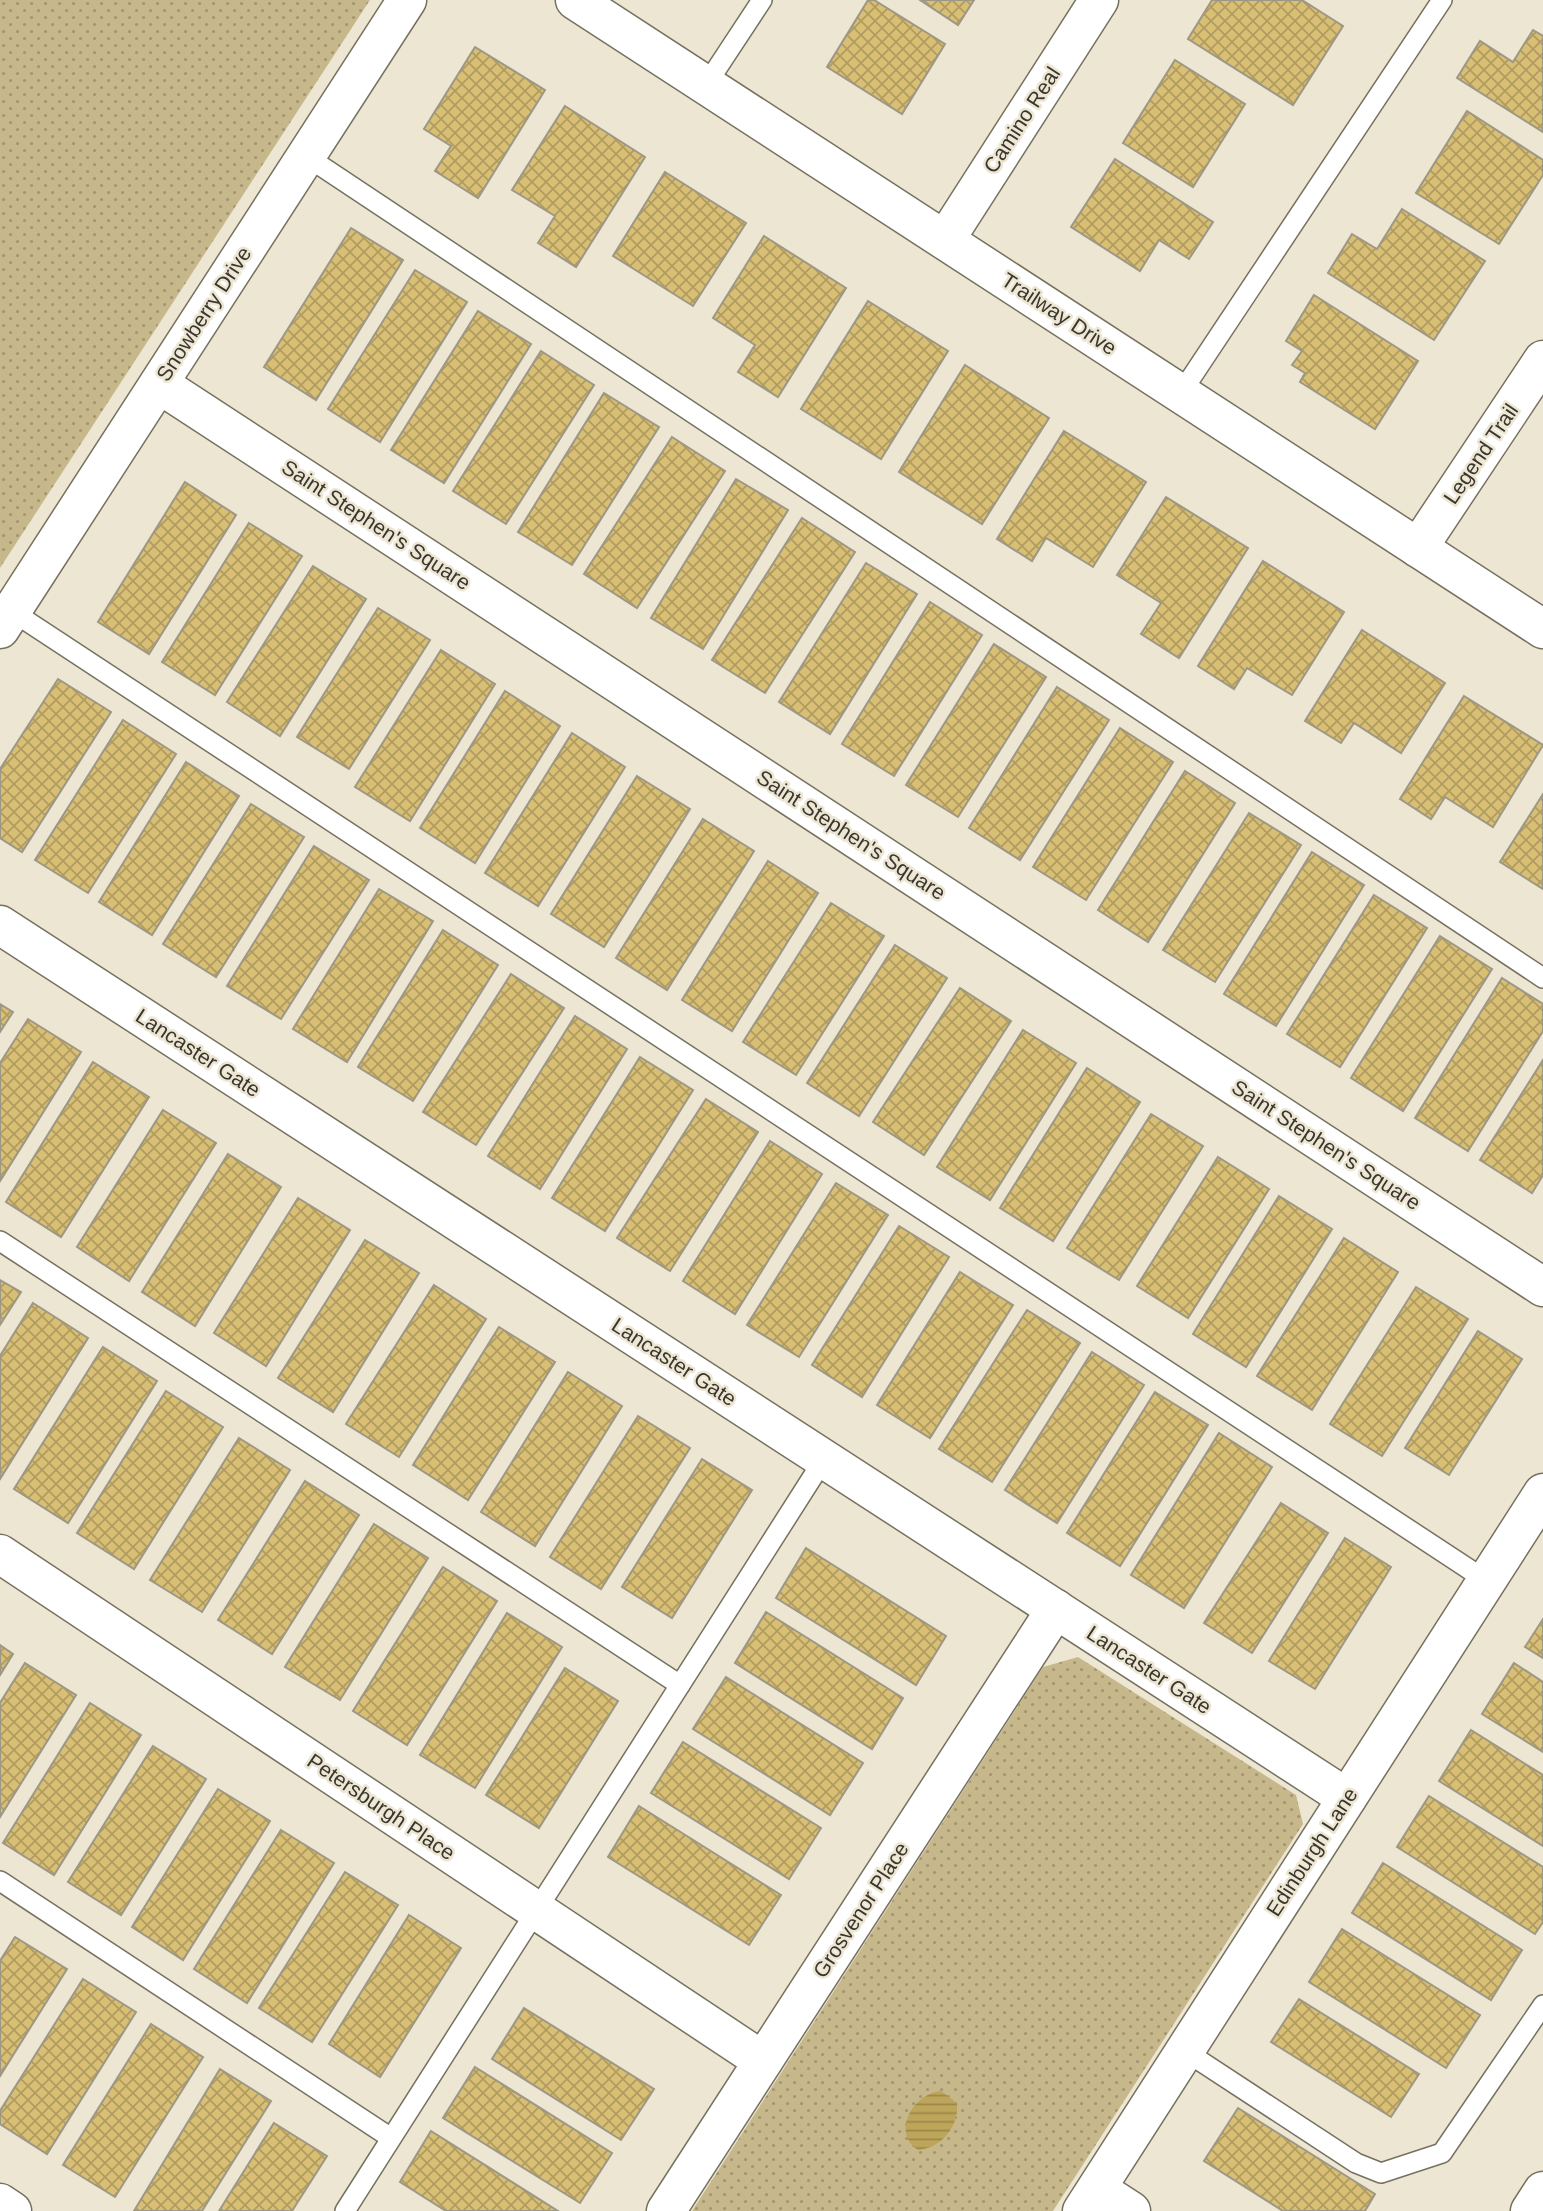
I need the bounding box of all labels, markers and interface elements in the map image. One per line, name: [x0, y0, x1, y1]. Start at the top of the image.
street label: Camino Real: [979, 63, 1064, 177]
street label: Snowberry Drive: [152, 242, 255, 385]
street label: Trailway Drive: [998, 268, 1121, 359]
street label: Legend Trail: [1439, 399, 1522, 508]
street label: Saint Stephen's Square: [278, 455, 475, 594]
street label: Saint Stephen's Square: [753, 765, 950, 904]
street label: Lancaster Gate: [132, 1004, 265, 1101]
street label: Saint Stephen's Square: [1228, 1075, 1425, 1214]
street label: Lancaster Gate: [608, 1313, 741, 1410]
street label: Lancaster Gate: [1083, 1621, 1216, 1718]
street label: Petersburgh Place: [303, 1749, 459, 1864]
street label: Edinburgh Lane: [1262, 1783, 1362, 1920]
street label: Grosvenor Place: [808, 1838, 913, 1982]

